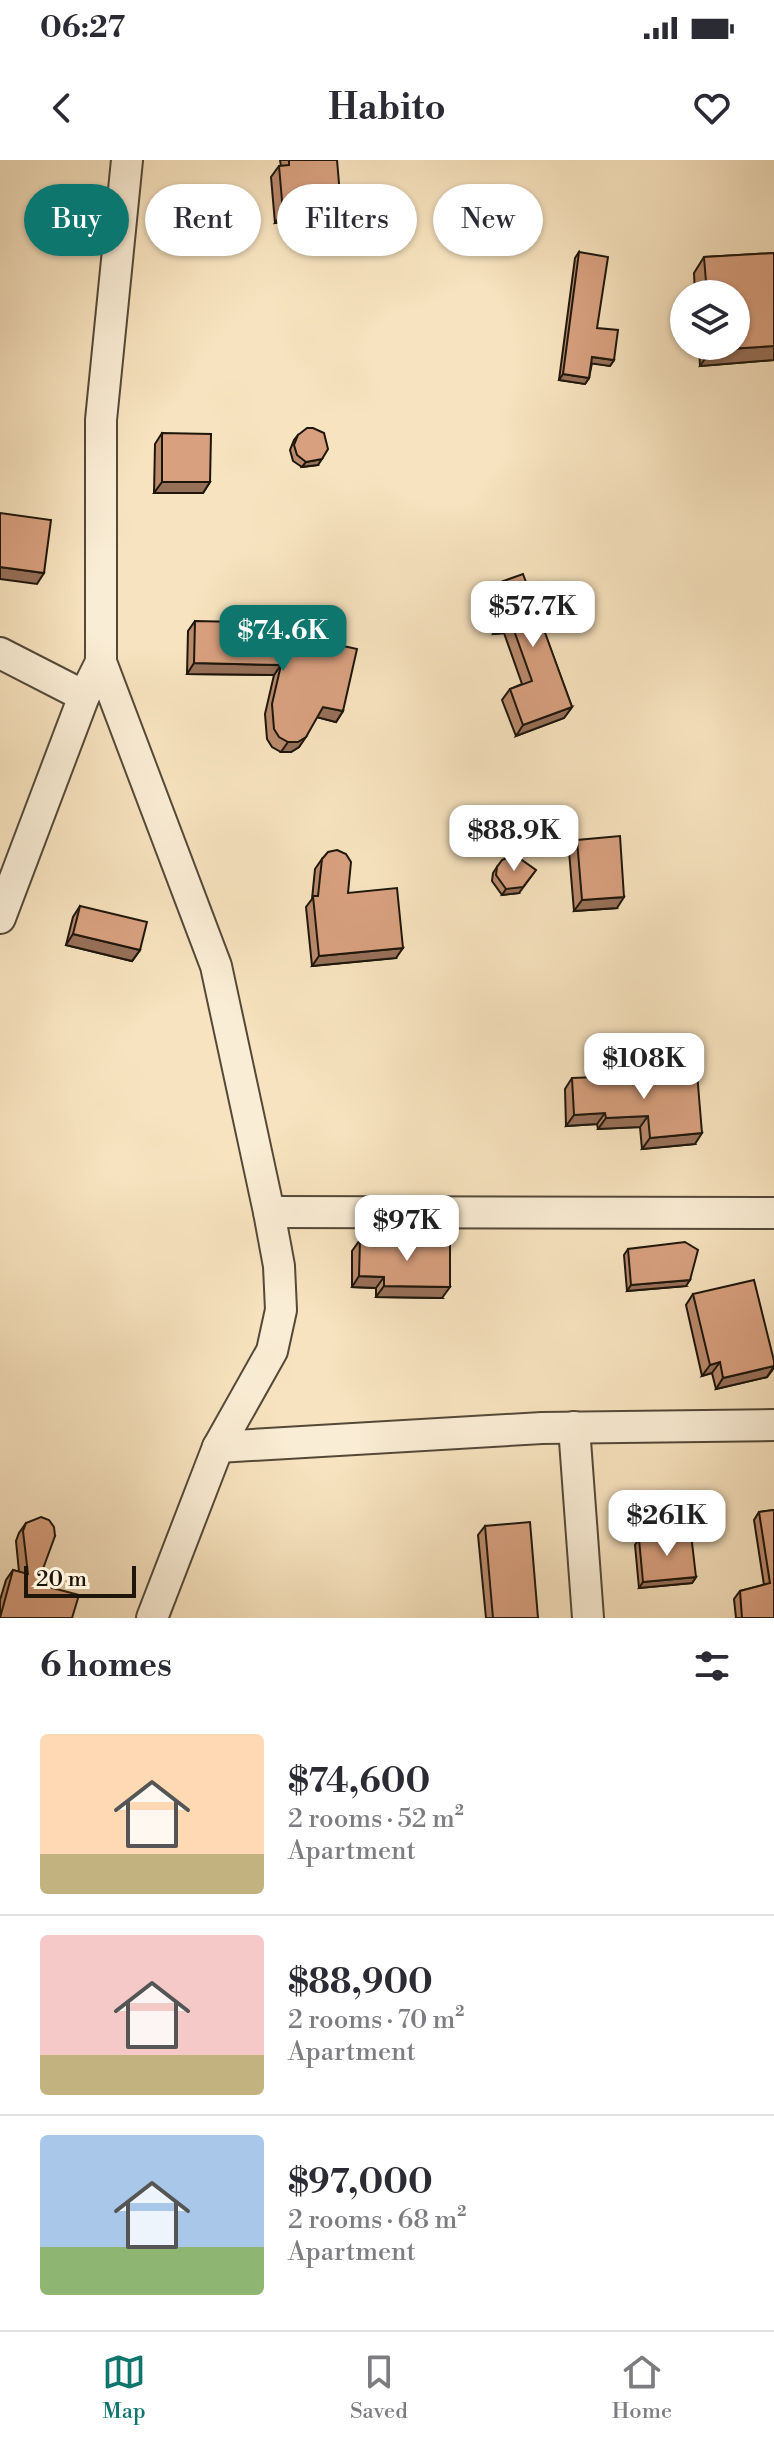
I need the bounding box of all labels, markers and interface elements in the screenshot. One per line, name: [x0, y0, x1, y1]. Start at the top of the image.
text: 06:27: [40, 9, 125, 47]
icon: back: [40, 86, 84, 130]
text: Habito: [328, 86, 446, 131]
icon: heart: [690, 86, 734, 130]
chip: Buy: [24, 184, 129, 256]
chip: Rent: [145, 184, 261, 256]
chip: Filters: [277, 184, 417, 256]
chip: New: [433, 184, 543, 256]
map controls: [670, 280, 750, 360]
button: layers: [670, 280, 750, 360]
pin: $57.7K: [468, 581, 598, 649]
text: $57.7K: [489, 591, 577, 623]
pin: $74.6K: [218, 605, 348, 673]
text: $74.6K: [237, 615, 329, 647]
pin: $88.9K: [449, 805, 579, 873]
text: $88.9K: [467, 815, 561, 847]
pin: $108K: [588, 1033, 700, 1101]
text: $108K: [602, 1043, 686, 1075]
pin: $97K: [360, 1195, 454, 1263]
text: $97K: [373, 1205, 441, 1237]
pin: $261K: [611, 1490, 723, 1558]
text: $261K: [627, 1500, 707, 1532]
scale bar: [24, 1562, 136, 1598]
text: 20 m: [36, 1566, 87, 1593]
icon: filters: [690, 1644, 734, 1688]
text: 6 homes: [40, 1645, 172, 1687]
text: $74,600: [288, 1761, 430, 1803]
icon: home: [104, 1766, 200, 1862]
text: 2 rooms · 52 m²: [288, 1803, 464, 1835]
text: Apartment: [288, 1835, 416, 1867]
text: $88,900: [288, 1962, 433, 2004]
icon: home: [104, 1967, 200, 2063]
text: 2 rooms · 70 m²: [288, 2004, 464, 2036]
text: Apartment: [288, 2036, 416, 2068]
text: $97,000: [288, 2162, 433, 2204]
icon: home: [104, 2167, 200, 2263]
text: 2 rooms · 68 m²: [288, 2204, 466, 2236]
text: Apartment: [288, 2236, 416, 2268]
tab: Map: [102, 2350, 146, 2425]
tab: Saved: [350, 2350, 408, 2425]
tab: Home: [612, 2350, 672, 2425]

